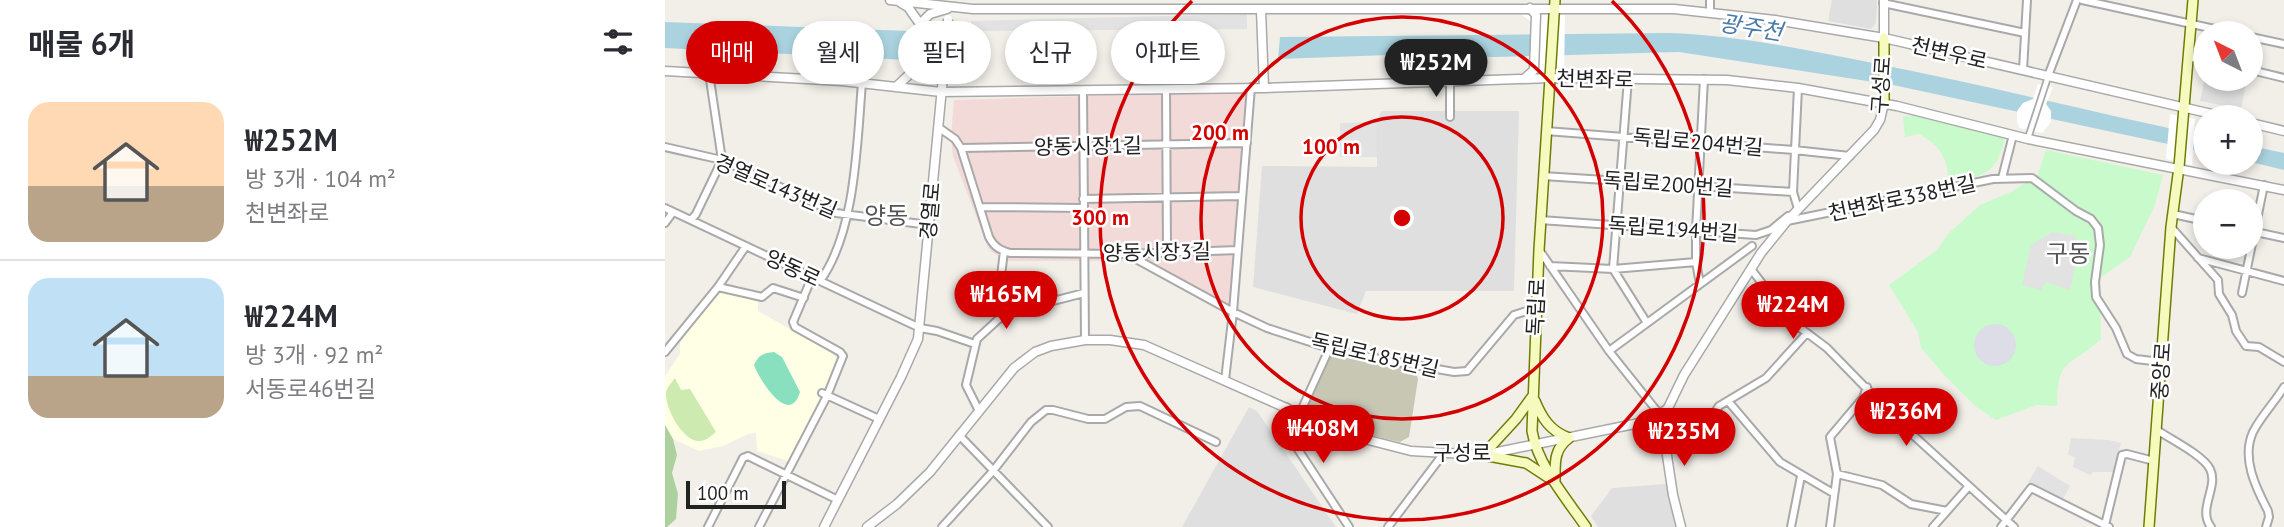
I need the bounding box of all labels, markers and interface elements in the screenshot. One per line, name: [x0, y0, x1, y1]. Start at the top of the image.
water label: 광주천: [1717, 8, 1787, 47]
chip: 매매: [686, 21, 778, 84]
chip: 월세: [792, 21, 884, 84]
chip: 필터: [898, 21, 991, 84]
chip: 신규: [1005, 21, 1097, 84]
chip: 아파트: [1111, 21, 1225, 84]
north arrow: [2193, 21, 2263, 91]
map controls: [2193, 21, 2263, 259]
icon: filters: [599, 23, 637, 61]
text: 매물 6개: [28, 24, 135, 63]
street label: 천변우로: [1908, 31, 1990, 75]
pin: ₩252M: [1387, 40, 1485, 99]
text: ₩252M: [1400, 47, 1472, 76]
street label: 구성로: [1866, 55, 1896, 115]
street label: 천변좌로: [1556, 65, 1634, 93]
button: +: [2193, 105, 2263, 175]
text: 200 m: [1191, 119, 1249, 146]
text: ₩252M: [245, 120, 338, 159]
street label: 독립로204번길: [1632, 123, 1764, 161]
icon: home: [84, 130, 168, 214]
street label: 양동시장1길: [1034, 132, 1142, 160]
text: 100 m: [1302, 133, 1360, 160]
street label: 경열로143번길: [710, 148, 842, 224]
text: 방 3개 · 104 m²: [245, 164, 396, 193]
street label: 독립로200번길: [1602, 166, 1734, 202]
street label: 천변좌로338번길: [1826, 169, 1978, 227]
street label: 경열로: [914, 181, 946, 241]
button: −: [2193, 189, 2263, 259]
text: 천변좌로: [245, 198, 330, 227]
district label: 양동: [864, 200, 908, 231]
text: 300 m: [1071, 204, 1129, 231]
centre of rings: [1390, 206, 1414, 230]
street label: 독립로194번길: [1607, 211, 1739, 247]
street label: 양동시장3길: [1103, 238, 1211, 266]
district label: 구동: [2046, 238, 2090, 269]
street label: 양동로: [761, 244, 825, 292]
pin: ₩165M: [957, 272, 1055, 331]
street label: 독립로: [1521, 277, 1551, 337]
text: ₩165M: [970, 279, 1042, 308]
pin: ₩224M: [1744, 282, 1842, 341]
text: ₩224M: [1757, 289, 1829, 318]
text: ₩224M: [245, 296, 338, 335]
icon: home: [84, 306, 168, 390]
street label: 독립로185번길: [1308, 327, 1442, 383]
text: 방 3개 · 92 m²: [245, 340, 383, 369]
street label: 중앙로: [2146, 341, 2176, 401]
text: 서동로46번길: [245, 374, 376, 403]
pin: ₩236M: [1857, 388, 1955, 448]
text: ₩236M: [1870, 396, 1942, 425]
pin: ₩408M: [1274, 406, 1372, 465]
pin: ₩235M: [1635, 408, 1733, 468]
text: ₩408M: [1287, 413, 1359, 442]
text: ₩235M: [1648, 416, 1720, 445]
street label: 구성로: [1433, 439, 1491, 466]
scale bar: [686, 478, 786, 510]
text: 100 m: [697, 481, 749, 505]

